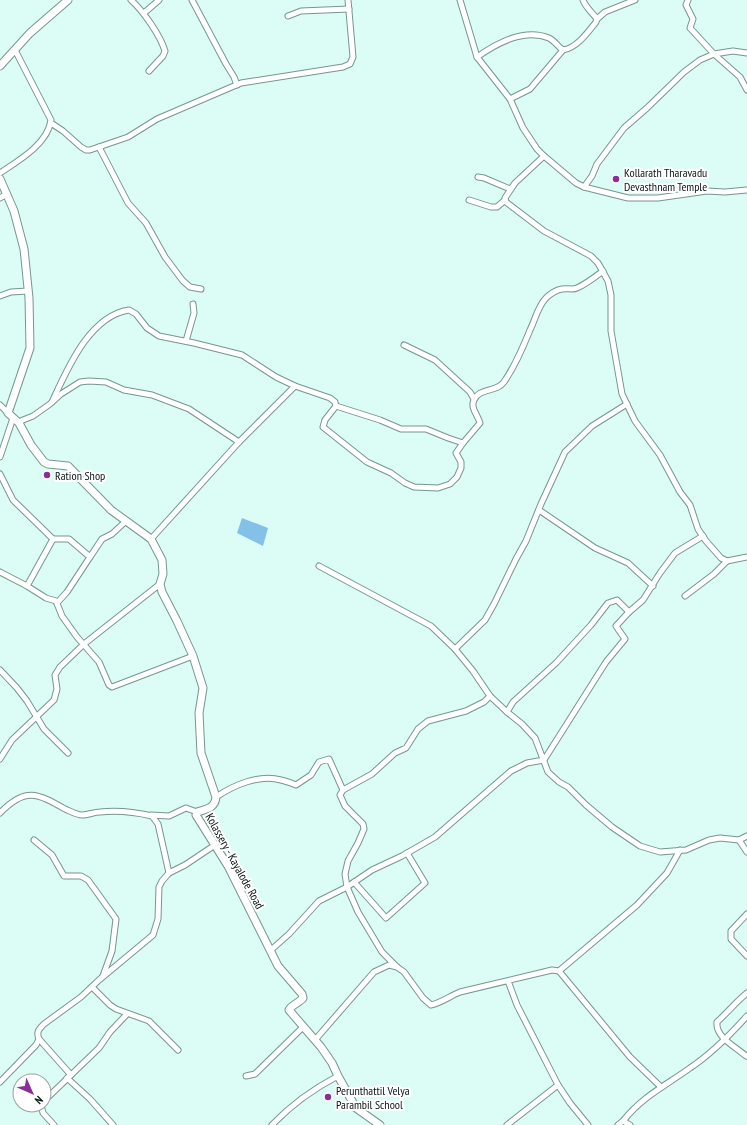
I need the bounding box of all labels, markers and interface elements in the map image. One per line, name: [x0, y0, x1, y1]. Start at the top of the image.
place label: Kollarath Tharavadu Devasthnam Temple: [624, 165, 707, 194]
marker: Kollarath Tharavadu Devasthnam Temple: [611, 174, 621, 184]
place label: Ration Shop: [55, 468, 105, 483]
marker: Ration Shop: [42, 470, 52, 480]
street label: Kolassery - Kayalode Road: [202, 810, 268, 912]
north arrow: [12, 1073, 52, 1113]
place label: Perunthattil Velya Parambil School: [336, 1083, 410, 1112]
marker: Perunthattil Velya Parambil School: [323, 1092, 333, 1102]
text: N: [32, 1093, 46, 1107]

